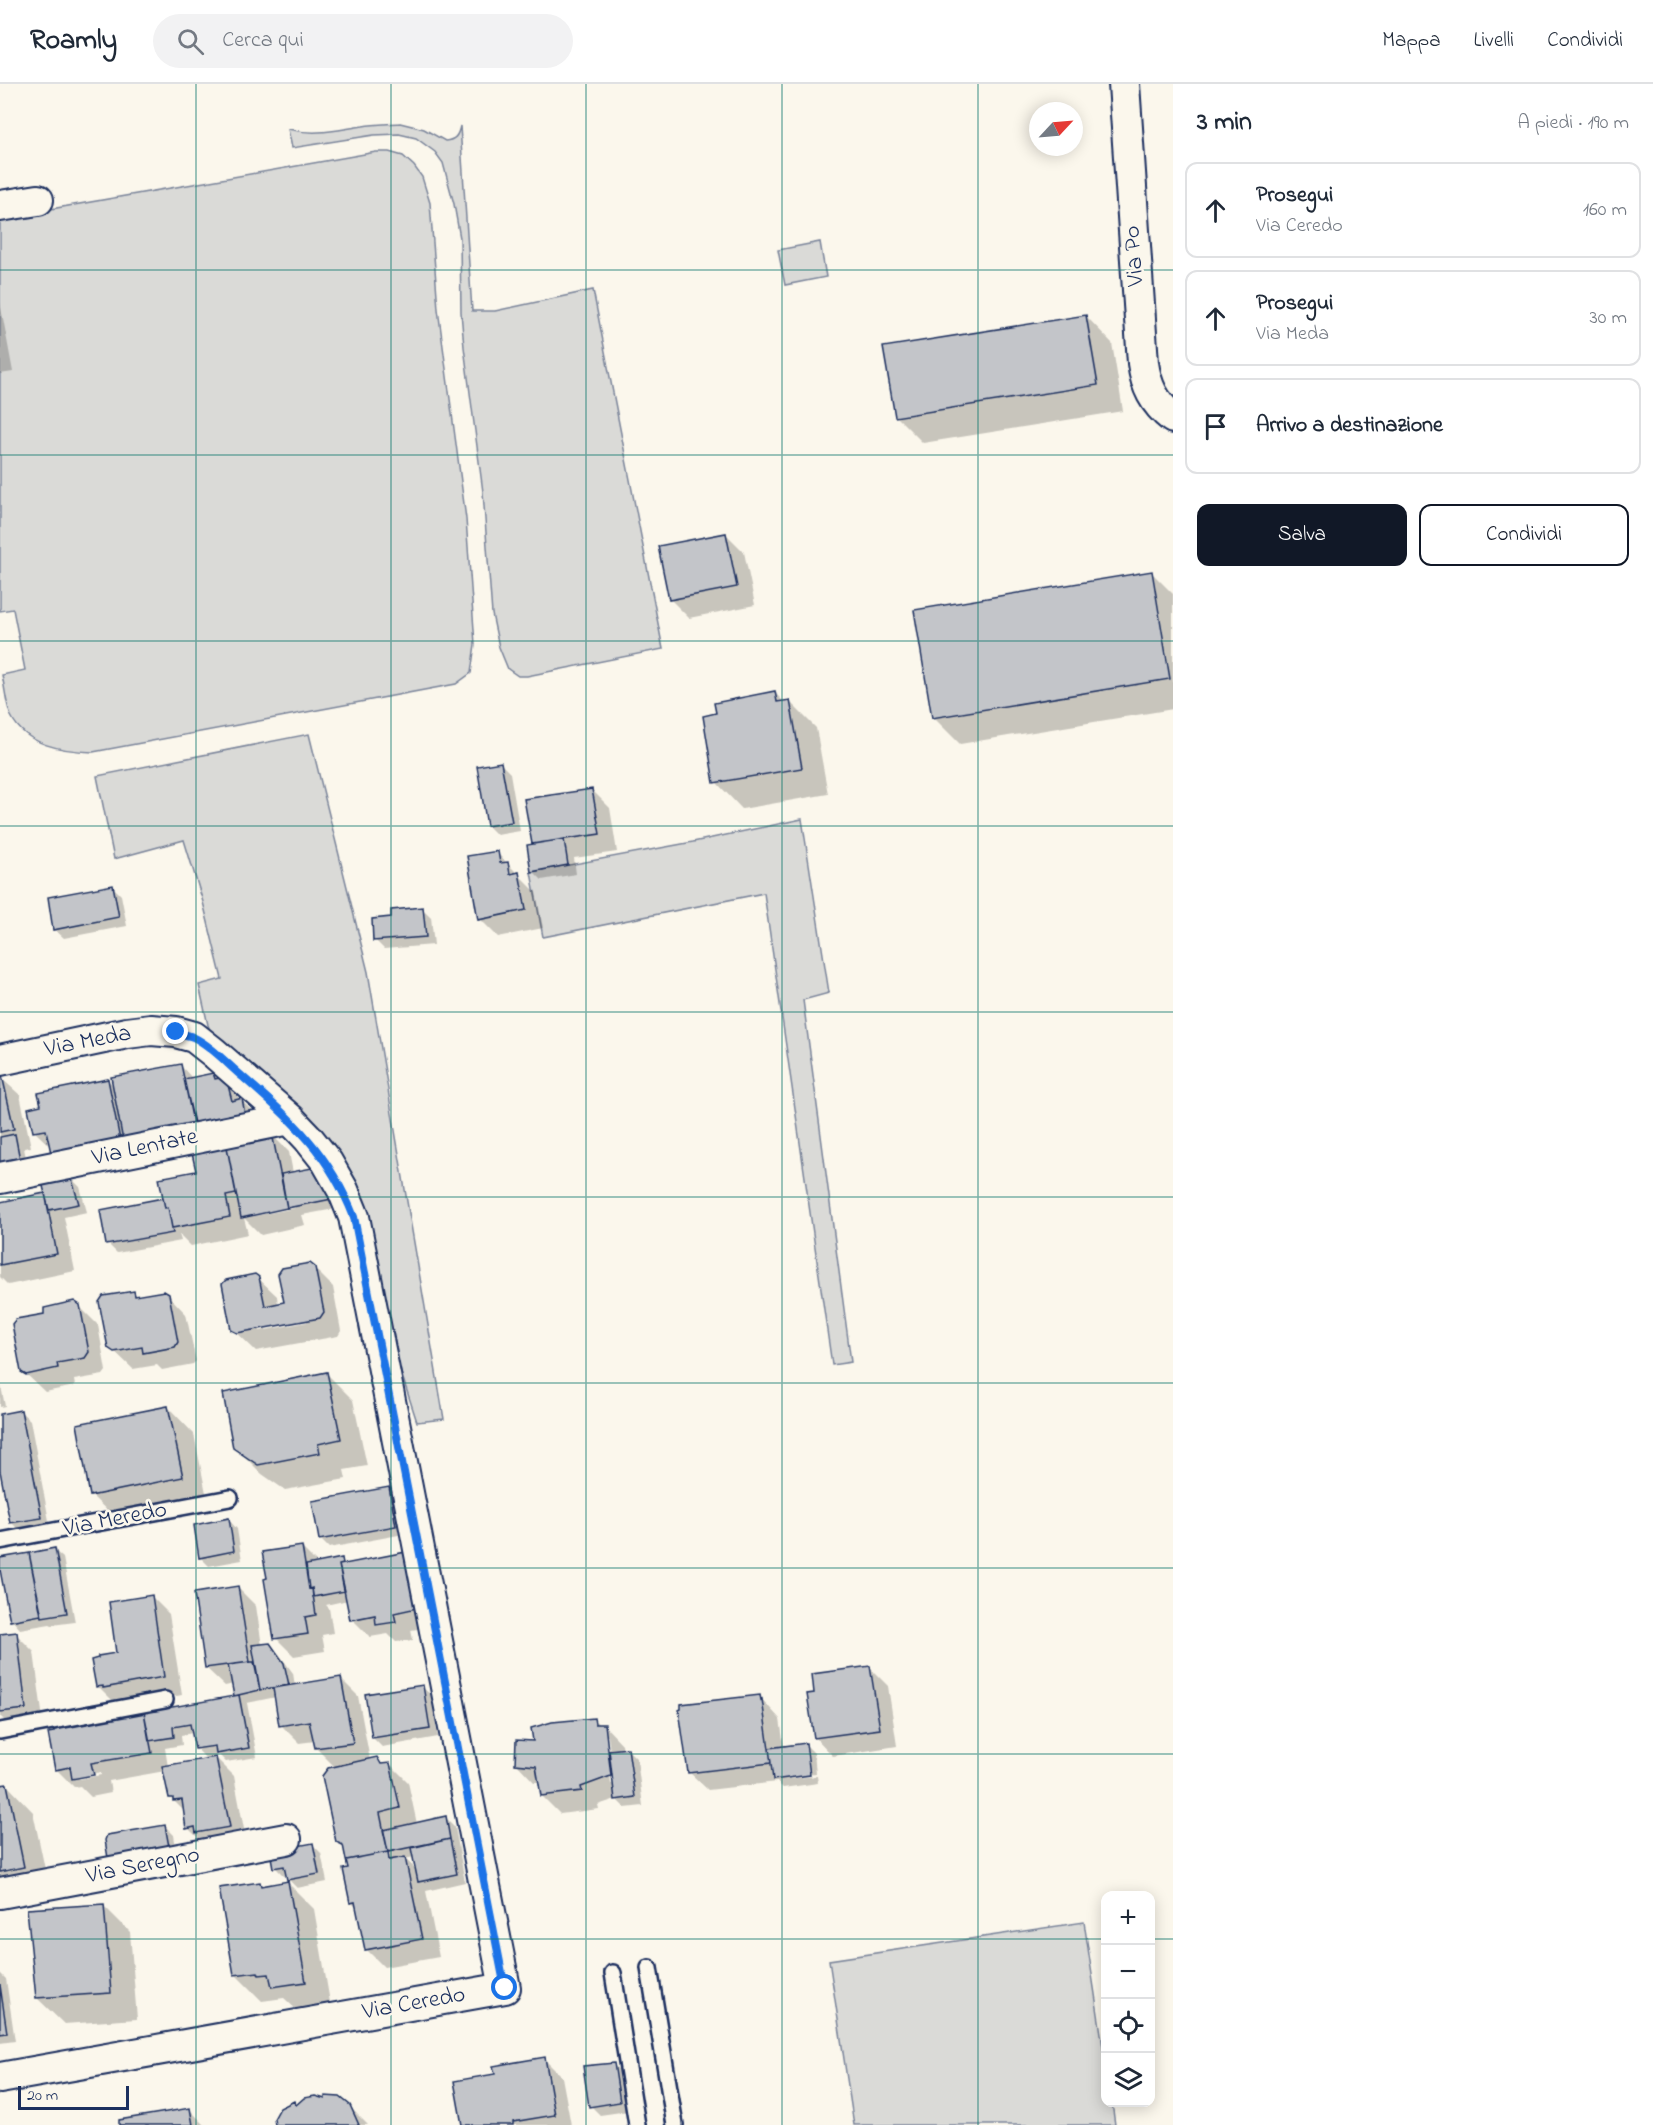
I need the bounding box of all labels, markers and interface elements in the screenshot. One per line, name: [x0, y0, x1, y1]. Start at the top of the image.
search box: [153, 14, 573, 68]
text: Roamly: [30, 21, 117, 62]
icon: search: [174, 25, 207, 58]
text: Cerca qui: [222, 25, 304, 57]
text: Mappa: [1382, 26, 1441, 56]
text: Livelli: [1474, 26, 1514, 56]
text: Condividi: [1547, 26, 1623, 56]
north arrow: [1029, 102, 1083, 156]
text: 3 min: [1197, 104, 1252, 142]
text: A piedi · 190 m: [1518, 109, 1629, 138]
text: Prosegui: [1256, 180, 1333, 212]
icon: ahead: [1199, 194, 1232, 227]
text: 160 m: [1583, 196, 1627, 225]
text: Via Ceredo: [1256, 212, 1343, 241]
street label: Via Po: [1115, 225, 1155, 288]
text: Prosegui: [1256, 288, 1333, 320]
icon: ahead: [1199, 302, 1232, 335]
text: 30 m: [1590, 304, 1627, 333]
text: Via Meda: [1256, 320, 1329, 349]
icon: arrive: [1199, 410, 1232, 443]
text: Arrivo a destinazione: [1256, 410, 1443, 442]
button: Salva: [1197, 504, 1407, 566]
button: Condividi: [1419, 504, 1629, 566]
street label: Via Meda: [41, 1016, 134, 1068]
route end: [162, 1018, 188, 1044]
street label: Via Lentate: [88, 1120, 201, 1176]
street label: Via Meredo: [59, 1493, 170, 1547]
street label: Via Seregno: [82, 1838, 203, 1894]
map controls: [1101, 1891, 1155, 2107]
button: +: [1101, 1891, 1155, 1945]
button: −: [1101, 1945, 1155, 1999]
route start: [491, 1974, 517, 2000]
street label: Via Ceredo: [359, 1978, 468, 2030]
button: locate: [1101, 1999, 1155, 2053]
button: layers: [1101, 2053, 1155, 2107]
scale bar: [18, 2083, 129, 2110]
text: 20 m: [27, 2084, 58, 2108]

